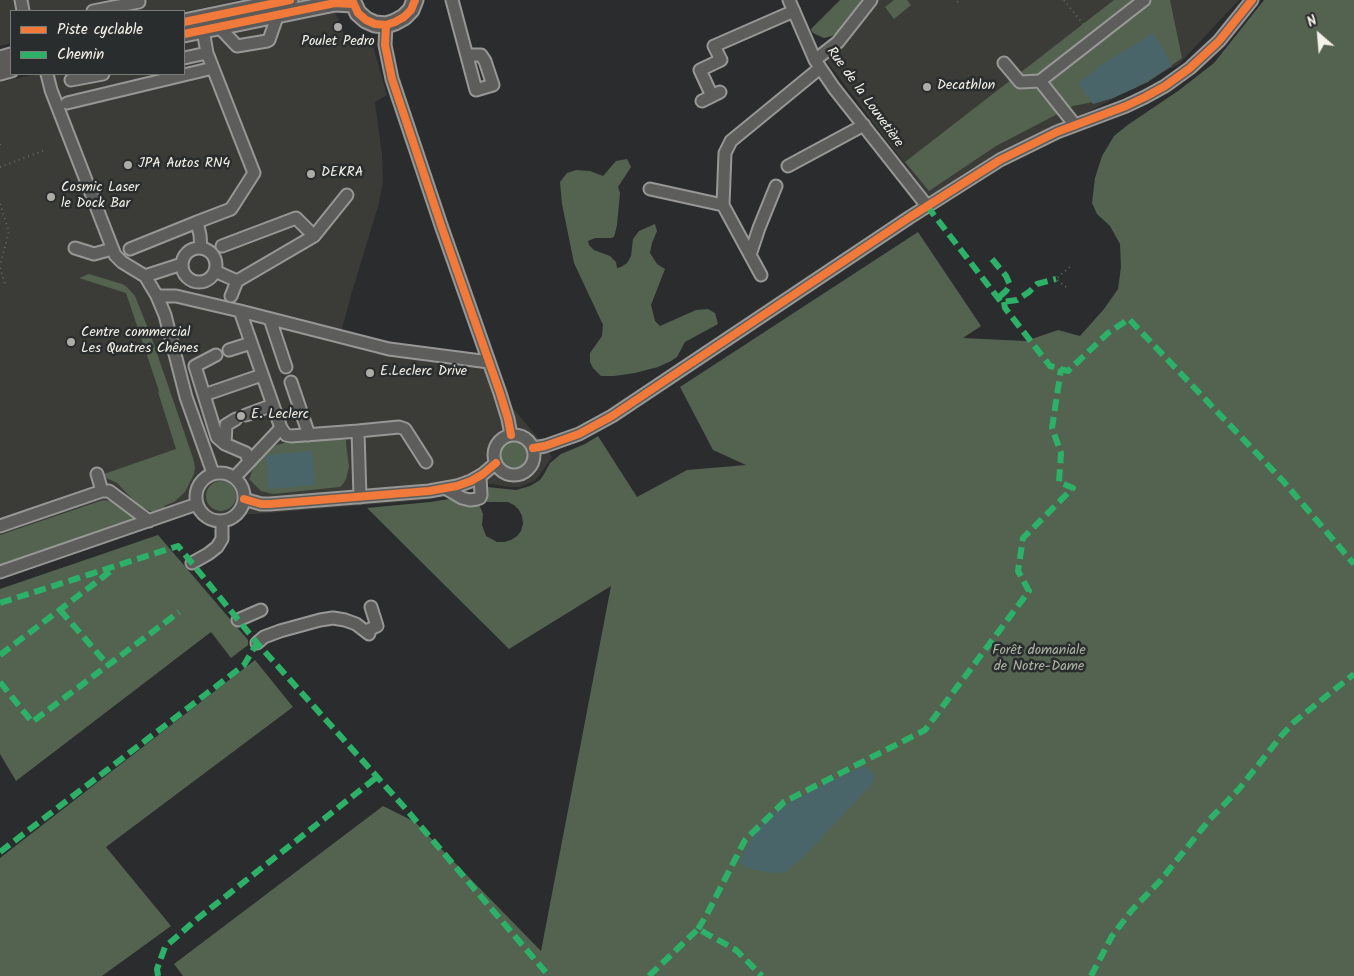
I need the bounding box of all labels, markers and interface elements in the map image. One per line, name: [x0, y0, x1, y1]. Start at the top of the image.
legend: [10, 10, 185, 75]
north arrow: [1294, 10, 1344, 60]
text: N: [1303, 10, 1321, 33]
text: Piste cyclable: [57, 18, 143, 42]
marker: Poulet Pedro: [332, 21, 344, 33]
place label: Poulet Pedro: [301, 35, 375, 51]
text: Chemin: [57, 43, 104, 67]
street label: Rue de la Louvetière: [822, 44, 906, 152]
place label: Decathlon: [937, 79, 995, 95]
marker: Decathlon: [921, 81, 933, 93]
place label: JPA Autos RN4: [138, 157, 230, 173]
marker: JPA Autos RN4: [122, 159, 134, 171]
place label: DEKRA: [321, 166, 363, 182]
marker: DEKRA: [305, 168, 317, 180]
place label: Cosmic Laser le Dock Bar: [61, 181, 139, 213]
marker: Cosmic Laser le Dock Bar: [45, 191, 57, 203]
place label: Centre commercial Les Quatres Chênes: [81, 326, 198, 358]
marker: Centre commercial Les Quatres Chênes: [65, 336, 77, 348]
place label: E.Leclerc Drive: [380, 365, 467, 381]
marker: E.Leclerc Drive: [364, 367, 376, 379]
place label: E. Leclerc: [251, 408, 309, 424]
marker: E. Leclerc: [235, 410, 247, 422]
park label: Forêt domaniale de Notre-Dame: [992, 644, 1086, 676]

